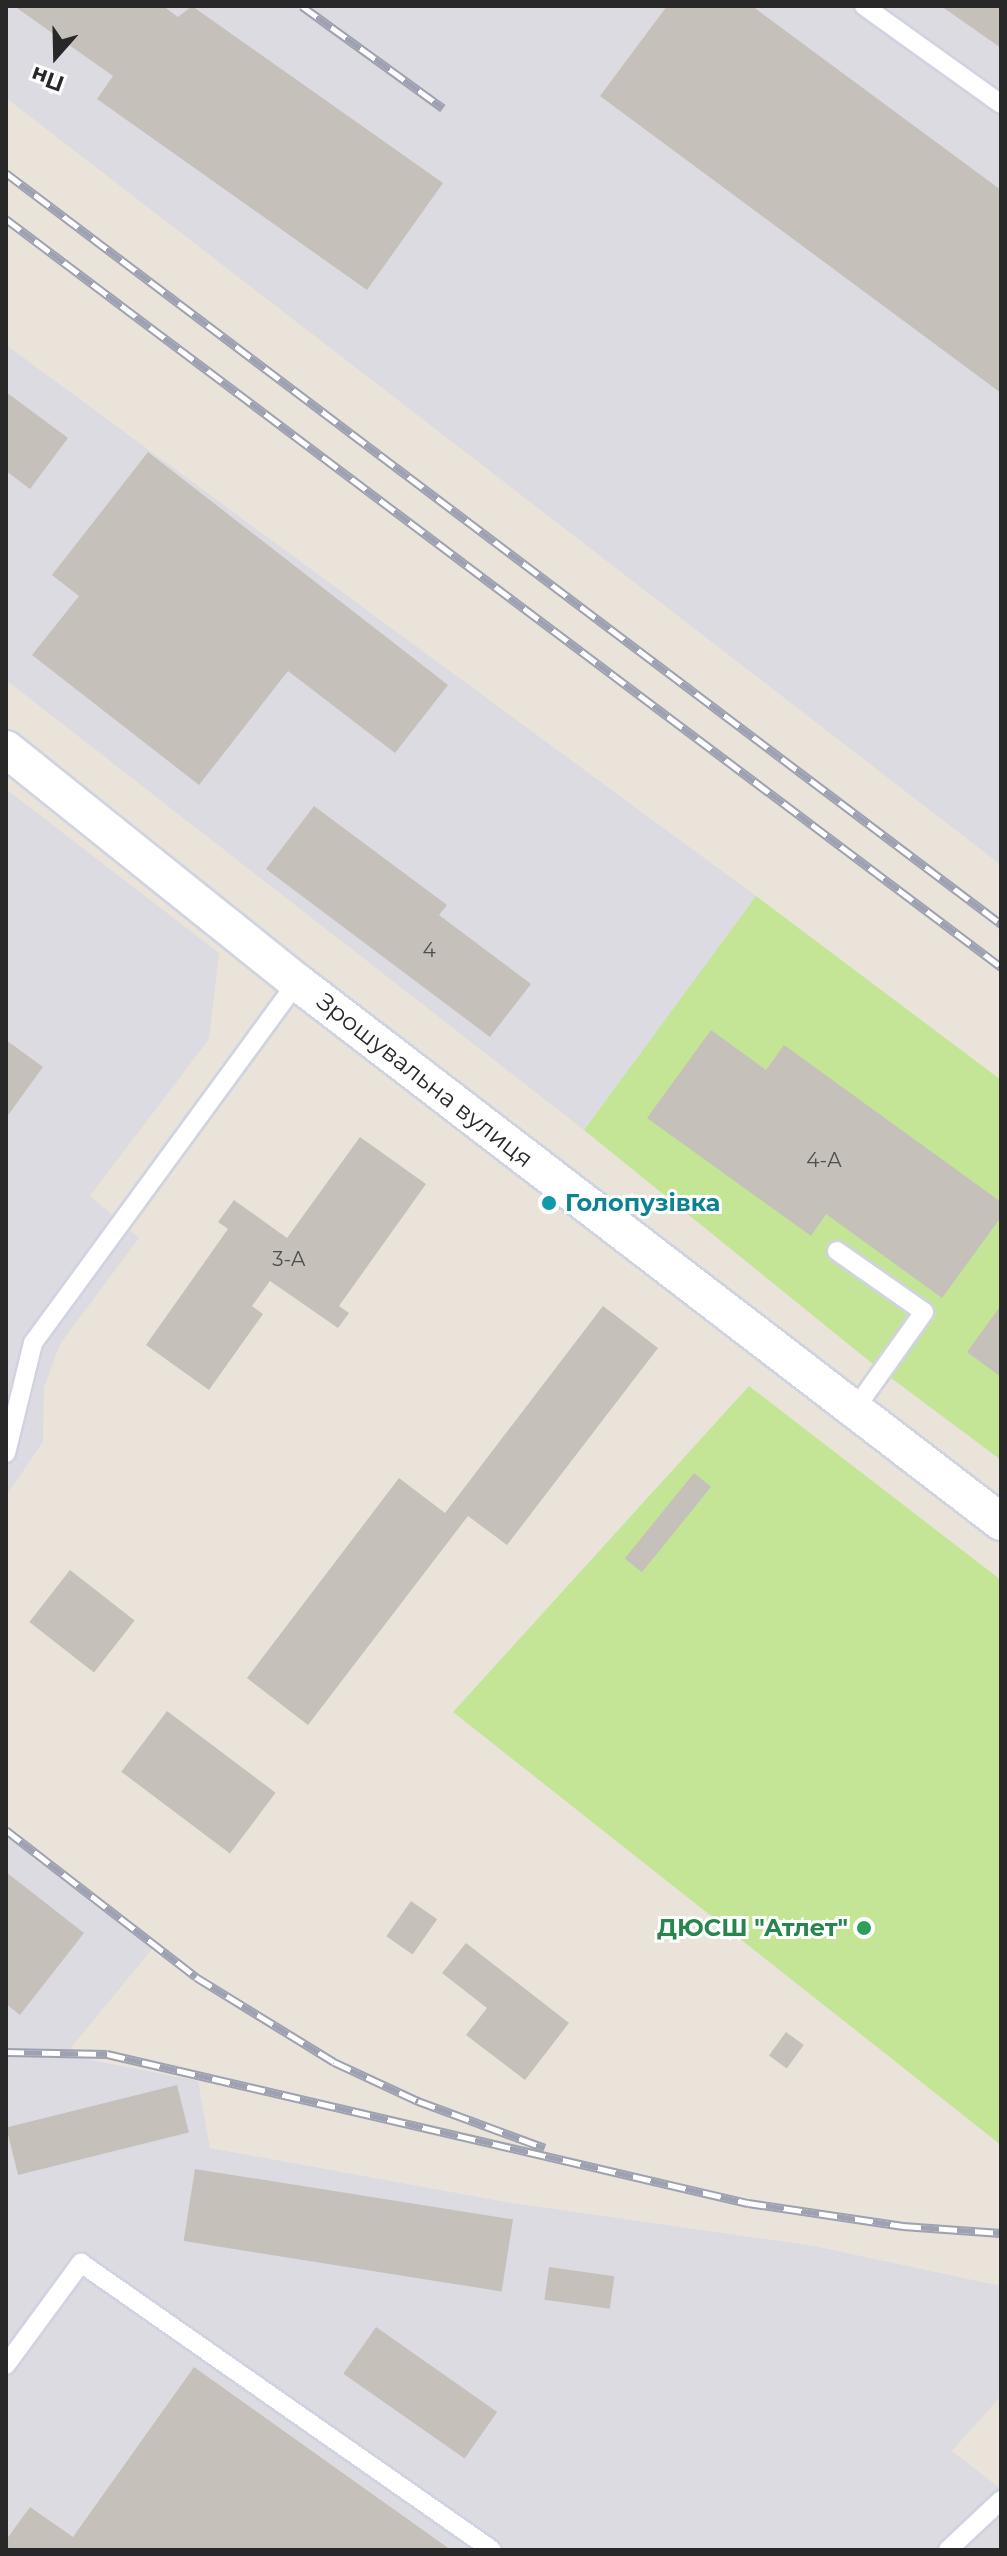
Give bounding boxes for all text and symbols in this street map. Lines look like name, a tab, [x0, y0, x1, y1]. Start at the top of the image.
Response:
north arrow	[16, 16, 96, 96]
text: Пн	[27, 61, 68, 97]
house number: 4	[422, 938, 436, 962]
street label: Зрошувальна вулиця	[311, 987, 539, 1173]
house number: 4-А	[806, 1148, 842, 1172]
place label: Голопузівка	[565, 1189, 720, 1217]
marker: Голопузівка	[540, 1194, 558, 1212]
house number: 3-А	[272, 1247, 306, 1271]
place label: ДЮСШ "Атлет"	[657, 1914, 848, 1942]
marker: ДЮСШ "Атлет"	[855, 1919, 873, 1937]

